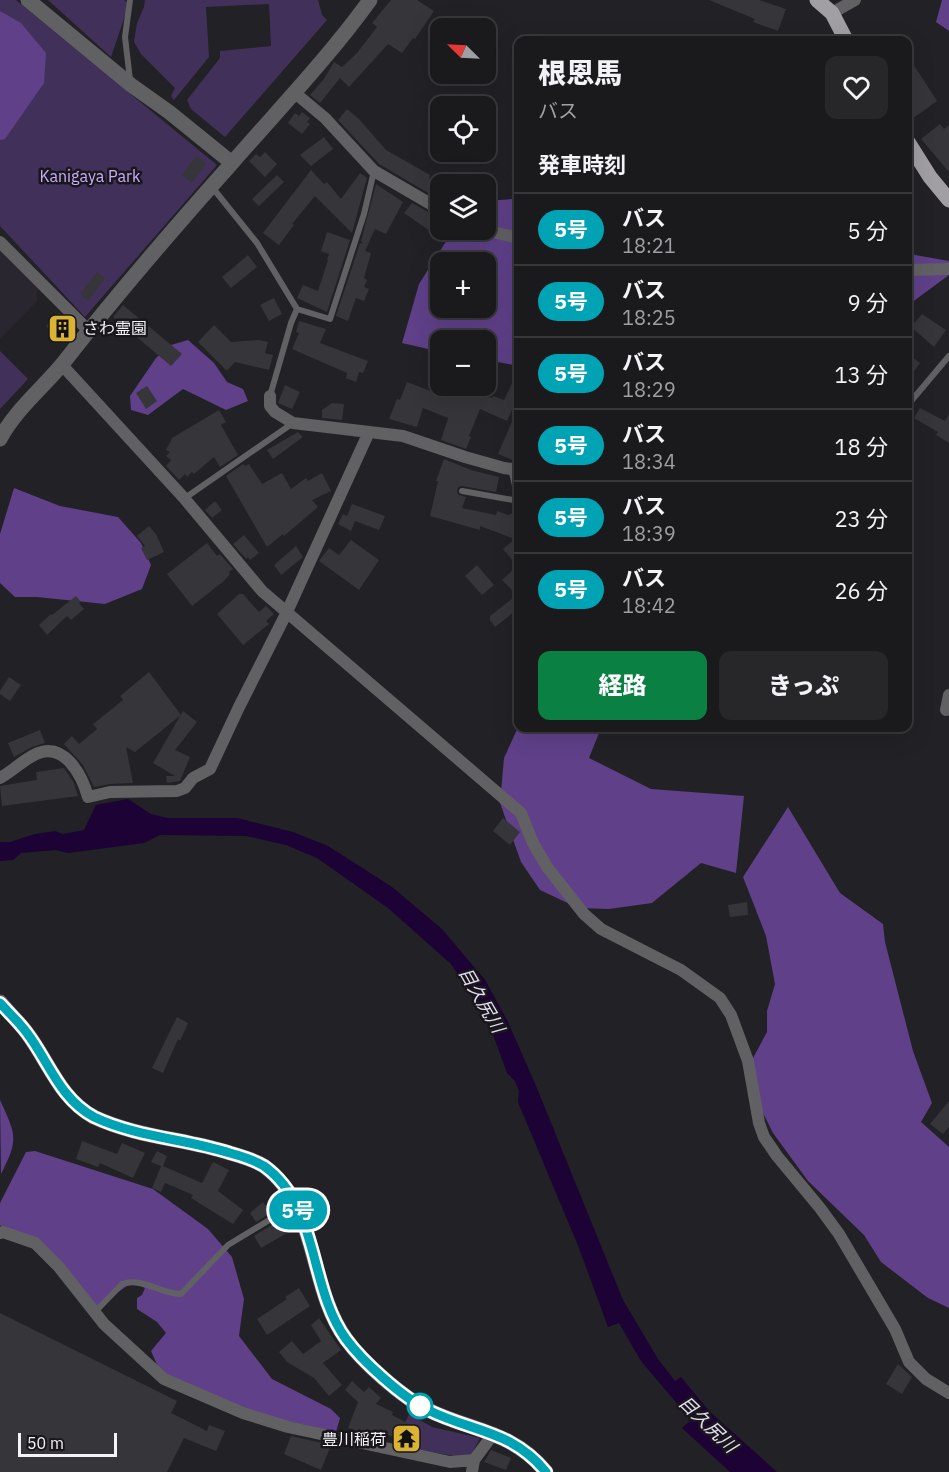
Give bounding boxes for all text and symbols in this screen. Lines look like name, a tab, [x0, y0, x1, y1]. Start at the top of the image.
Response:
north arrow	[430, 18, 496, 84]
map controls	[430, 18, 496, 396]
text: 根恩馬	[538, 54, 622, 91]
button: heart	[825, 56, 888, 119]
button: locate	[430, 96, 496, 162]
text: バス	[538, 97, 578, 124]
text: 発車時刻	[538, 150, 626, 179]
park label: Kanigaya Park	[40, 166, 141, 186]
button: layers	[430, 174, 496, 240]
text: バス	[622, 203, 666, 232]
text: 5号	[554, 215, 588, 243]
text: 5 分	[848, 216, 888, 245]
text: 18:21	[622, 232, 676, 259]
button: +	[430, 252, 496, 318]
text: バス	[622, 275, 666, 304]
text: 5号	[554, 287, 588, 315]
text: 9 分	[848, 288, 888, 317]
text: 18:25	[622, 304, 676, 331]
building icon: さわ霊園	[46, 312, 78, 344]
place label: さわ霊園	[83, 318, 147, 338]
button: −	[430, 330, 496, 396]
text: バス	[622, 347, 666, 376]
text: 5号	[554, 359, 588, 387]
text: 13 分	[834, 360, 888, 389]
text: 18:29	[622, 376, 676, 403]
text: バス	[622, 419, 666, 448]
text: 5号	[554, 431, 588, 459]
text: 18 分	[834, 432, 888, 461]
text: 18:34	[622, 448, 676, 475]
text: バス	[622, 491, 666, 520]
text: 5号	[554, 503, 588, 531]
text: 23 分	[834, 504, 888, 533]
text: 18:39	[622, 520, 676, 547]
text: バス	[622, 563, 666, 592]
text: 5号	[554, 575, 588, 603]
text: 26 分	[834, 576, 888, 605]
text: 18:42	[622, 592, 676, 619]
button: 経路	[538, 651, 707, 720]
button: きっぷ	[719, 651, 888, 720]
water label: 目久尻川	[454, 963, 511, 1039]
line badge: 5号	[271, 1190, 325, 1230]
text: 5号	[281, 1196, 315, 1224]
water label: 目久尻川	[674, 1391, 743, 1459]
unlabelled marker	[407, 1393, 433, 1419]
temple icon: 豊川稲荷	[391, 1423, 423, 1455]
place label: 豊川稲荷	[322, 1429, 386, 1449]
scale bar	[18, 1430, 117, 1458]
text: 50 m	[27, 1433, 64, 1453]

